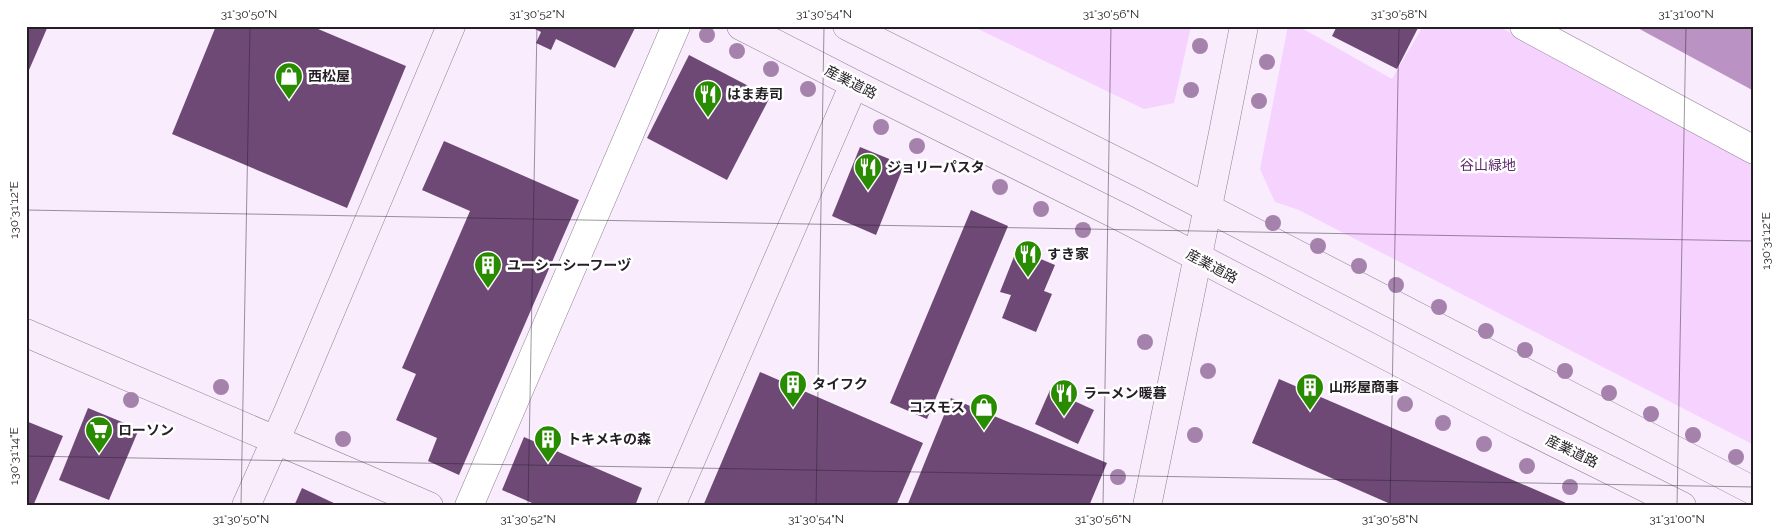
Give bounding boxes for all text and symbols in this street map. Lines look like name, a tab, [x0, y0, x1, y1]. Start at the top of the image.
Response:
text: 31°30'50"N	[221, 7, 277, 21]
text: 31°30'52"N	[509, 7, 565, 21]
text: 31°30'54"N	[796, 7, 852, 21]
text: 31°30'56"N	[1083, 7, 1139, 21]
text: 31°30'58"N	[1371, 7, 1427, 21]
text: 31°31'00"N	[1658, 7, 1714, 21]
shop icon: 西松屋	[274, 61, 304, 100]
street label: 産業道路	[822, 62, 880, 102]
place label: 西松屋	[308, 68, 350, 84]
restaurant icon: はま寿司	[693, 79, 723, 118]
place label: はま寿司	[727, 86, 783, 102]
restaurant icon: ジョリーパスタ	[853, 152, 883, 191]
park label: 谷山緑地	[1460, 157, 1516, 173]
place label: ジョリーパスタ	[887, 159, 985, 175]
text: 130°31'12"E	[7, 181, 21, 239]
text: 130°31'12"E	[1759, 212, 1773, 270]
restaurant icon: すき家	[1013, 239, 1043, 278]
place label: すき家	[1047, 246, 1089, 262]
street label: 産業道路	[1184, 246, 1240, 286]
building icon: ユーシーシーフーヅ	[473, 250, 503, 289]
place label: ユーシーシーフーヅ	[507, 257, 631, 273]
building icon: タイフク	[778, 369, 808, 408]
building icon: 山形屋商事	[1295, 372, 1325, 411]
place label: タイフク	[812, 376, 868, 392]
restaurant icon: ラーメン暖暮	[1049, 378, 1079, 417]
place label: 山形屋商事	[1329, 379, 1399, 395]
place label: ラーメン暖暮	[1083, 385, 1166, 401]
shop icon: コスモス	[969, 392, 999, 431]
place label: コスモス	[909, 399, 965, 415]
supermarket icon: ローソン	[84, 415, 114, 454]
place label: ローソン	[118, 422, 174, 438]
building icon: トキメキの森	[533, 424, 563, 463]
text: 130°31'14"E	[7, 427, 21, 485]
place label: トキメキの森	[567, 431, 651, 447]
street label: 産業道路	[1543, 432, 1601, 470]
text: 31°30'50"N	[213, 512, 269, 526]
text: 31°30'52"N	[500, 512, 556, 526]
text: 31°30'54"N	[788, 512, 844, 526]
text: 31°30'56"N	[1075, 512, 1131, 526]
text: 31°30'58"N	[1362, 512, 1418, 526]
text: 31°31'00"N	[1649, 512, 1705, 526]

